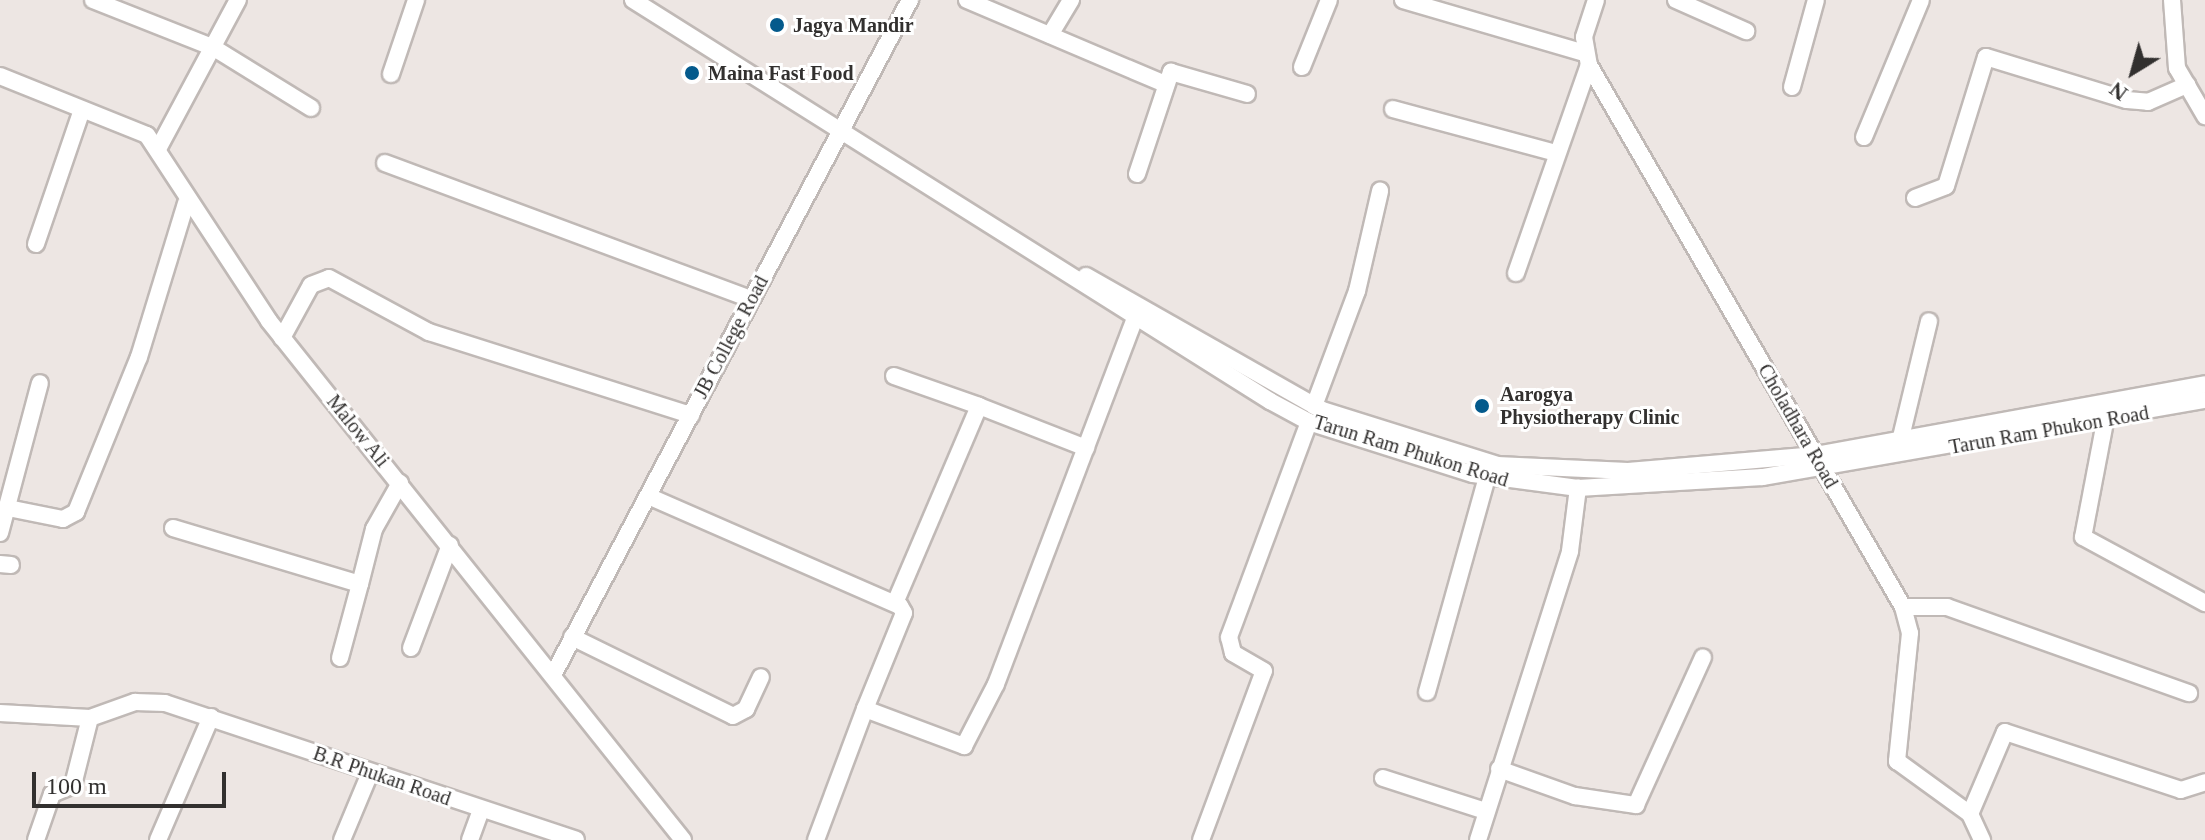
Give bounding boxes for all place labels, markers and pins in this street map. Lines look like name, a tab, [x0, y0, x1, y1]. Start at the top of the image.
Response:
place label: Jagya Mandir	[793, 13, 914, 37]
marker: Jagya Mandir	[768, 16, 786, 34]
place label: Maina Fast Food	[708, 61, 854, 85]
marker: Maina Fast Food	[683, 64, 701, 82]
place label: Aarogya Physiotherapy Clinic	[1500, 382, 1679, 429]
marker: Aarogya Physiotherapy Clinic	[1471, 395, 1493, 417]

